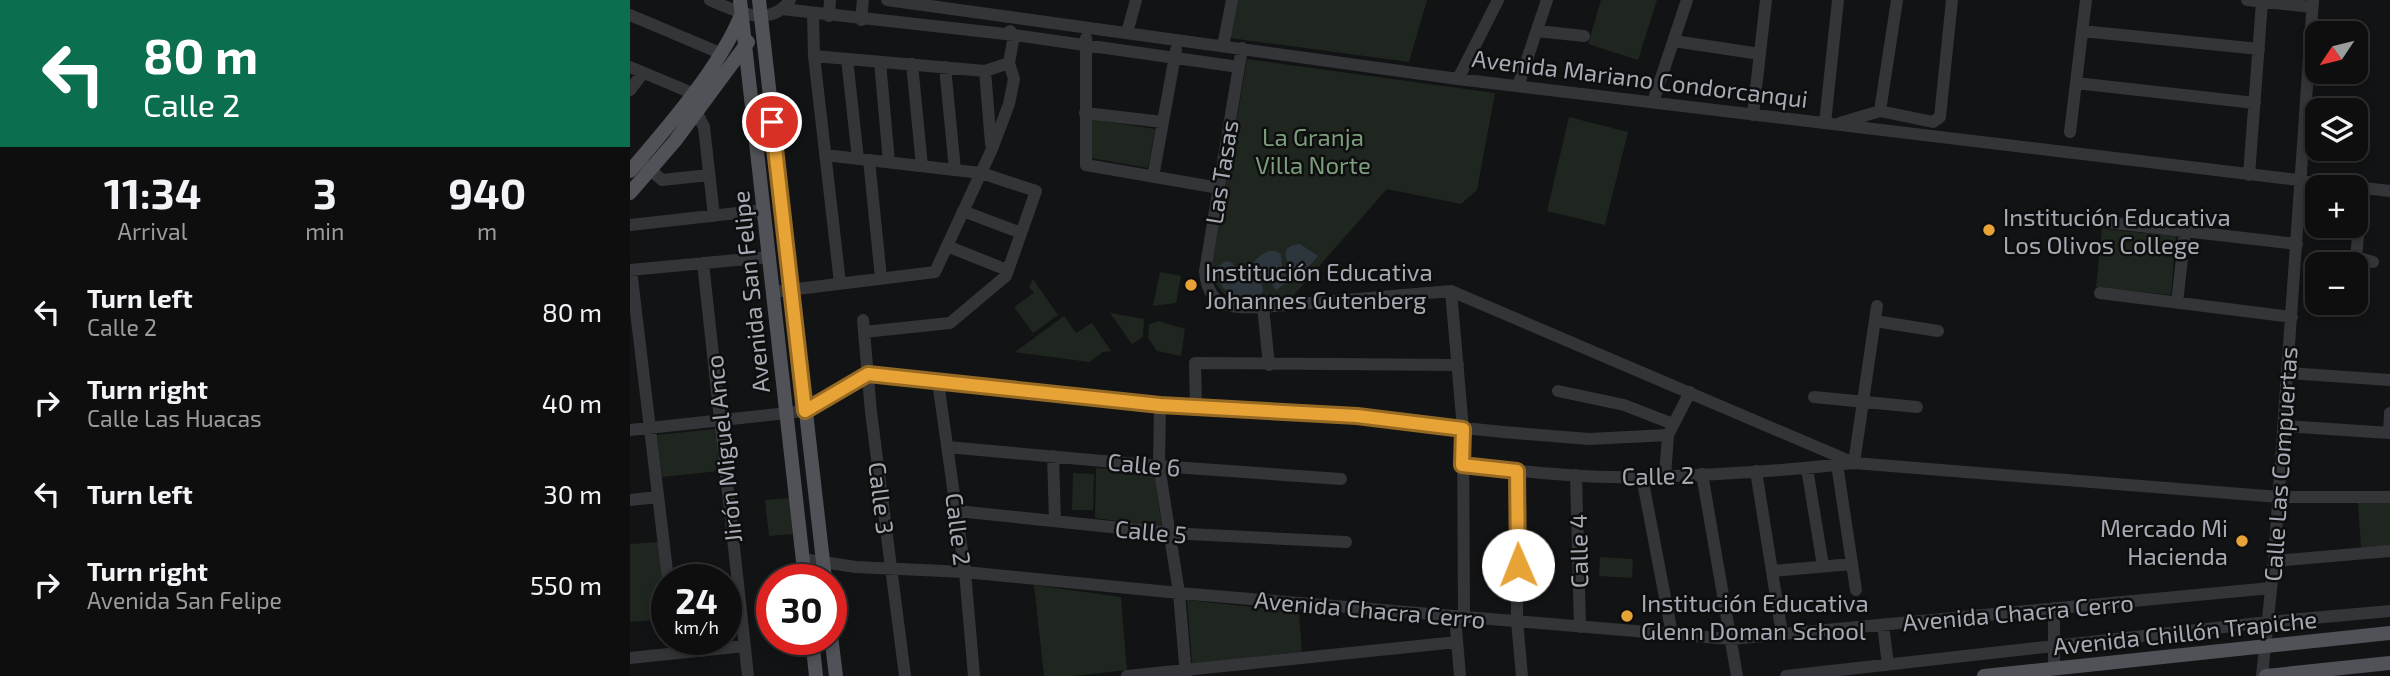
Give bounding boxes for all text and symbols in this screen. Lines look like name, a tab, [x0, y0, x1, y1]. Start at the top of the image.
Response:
north arrow	[2305, 21, 2368, 84]
map controls	[2305, 21, 2368, 315]
text: 80 m	[143, 25, 258, 84]
icon: left	[28, 28, 119, 119]
street label: Avenida Mariano Condorcanqui	[1470, 43, 1810, 113]
text: Calle 2	[143, 85, 240, 123]
pin	[742, 92, 802, 152]
button: layers	[2305, 98, 2368, 161]
icon: arrive	[753, 103, 791, 141]
street label: Las Tasas	[1198, 118, 1244, 226]
park label: La Granja Villa Norte	[1255, 122, 1371, 179]
text: 11:34	[104, 167, 201, 217]
text: 3	[313, 167, 337, 217]
text: 940	[448, 167, 526, 217]
button: +	[2305, 175, 2368, 238]
street label: Avenida San Felipe	[725, 189, 775, 395]
place label: Institución Educativa Los Olivos College	[2003, 202, 2231, 259]
text: Arrival	[118, 217, 188, 245]
text: min	[305, 217, 344, 245]
text: m	[477, 217, 497, 245]
marker: Institución Educativa Los Olivos College	[1981, 222, 1997, 238]
button: −	[2305, 252, 2368, 315]
place label: Institución Educativa Johannes Gutenberg	[1205, 257, 1433, 314]
marker: Institución Educativa Johannes Gutenberg	[1183, 277, 1199, 293]
text: Turn left	[87, 282, 193, 313]
icon: left	[28, 293, 66, 331]
text: 80 m	[542, 296, 602, 327]
text: Calle 2	[87, 313, 157, 341]
street label: Calle Las Compuertas	[2257, 346, 2303, 582]
street label: Jirón Miguel Anco	[699, 354, 747, 544]
text: Turn right	[87, 373, 208, 404]
icon: right	[28, 384, 66, 422]
text: 40 m	[542, 387, 602, 418]
text: Calle Las Huacas	[87, 404, 262, 432]
street label: Calle 6	[1106, 446, 1182, 482]
street label: Calle 3	[863, 460, 901, 536]
street label: Calle 2	[1621, 460, 1695, 490]
icon: left	[28, 475, 66, 513]
text: Turn left	[87, 478, 193, 509]
text: 30 m	[543, 478, 602, 509]
street label: Calle 2	[940, 491, 978, 567]
street label: Calle 5	[1114, 513, 1188, 549]
place label: Mercado Mi Hacienda	[2100, 513, 2228, 570]
street label: Calle 4	[1563, 514, 1593, 588]
position arrow	[1481, 528, 1555, 602]
marker: Mercado Mi Hacienda	[2234, 533, 2250, 549]
text: Turn right	[87, 555, 208, 586]
speed limit sign: 30	[756, 564, 847, 655]
icon: right	[28, 566, 66, 604]
text: 550 m	[530, 569, 602, 600]
text: 24	[675, 579, 718, 621]
street label: Avenida Chacra Cerro	[1253, 584, 1487, 634]
text: Avenida San Felipe	[87, 586, 282, 614]
street label: Avenida Chacra Cerro	[1901, 587, 2135, 637]
place label: Institución Educativa Glenn Doman School	[1641, 588, 1869, 645]
street label: Avenida Chillón Trapiche	[2052, 604, 2318, 660]
marker: Institución Educativa Glenn Doman School	[1619, 608, 1635, 624]
text: km/h	[674, 616, 719, 638]

